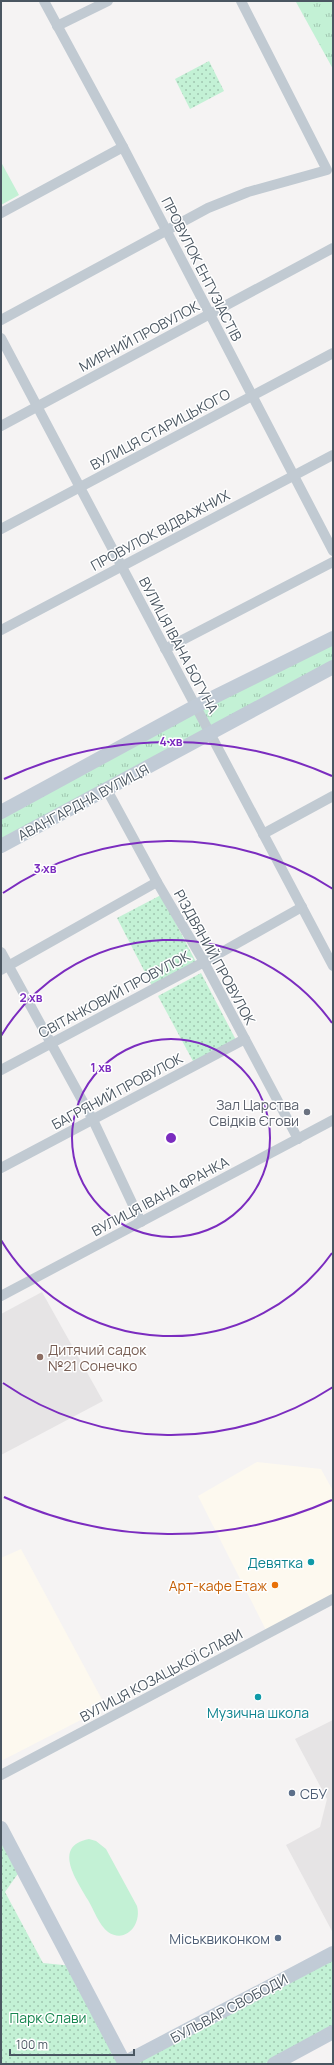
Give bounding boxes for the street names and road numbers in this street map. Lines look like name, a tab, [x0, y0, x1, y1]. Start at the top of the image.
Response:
street label: ПРОВУЛОК ЕНТУЗІАСТІВ	[157, 194, 247, 345]
street label: МИРНИЙ ПРОВУЛОК	[75, 296, 203, 376]
street label: ВУЛИЦЯ СТАРИЦЬКОГО	[87, 384, 233, 474]
street label: ПРОВУЛОК ВІДВАЖНИХ	[87, 485, 233, 575]
street label: ВУЛИЦЯ ІВАНА БОГУНА	[135, 573, 223, 717]
street label: АВАНГАРДНА ВУЛИЦЯ	[14, 759, 152, 845]
street label: РІЗДВЯНИЙ ПРОВУЛОК	[170, 886, 260, 1029]
street label: СВІТАНКОВИЙ ПРОВУЛОК	[35, 946, 194, 1042]
street label: БАГРЯНИЙ ПРОВУЛОК	[48, 1048, 186, 1134]
street label: ВУЛИЦЯ ІВАНА ФРАНКА	[88, 1152, 232, 1240]
street label: ВУЛИЦЯ КОЗАЦЬКОЇ СЛАВИ	[76, 1624, 246, 1726]
street label: БУЛЬВАР СВОБОДИ	[167, 1969, 291, 2047]

